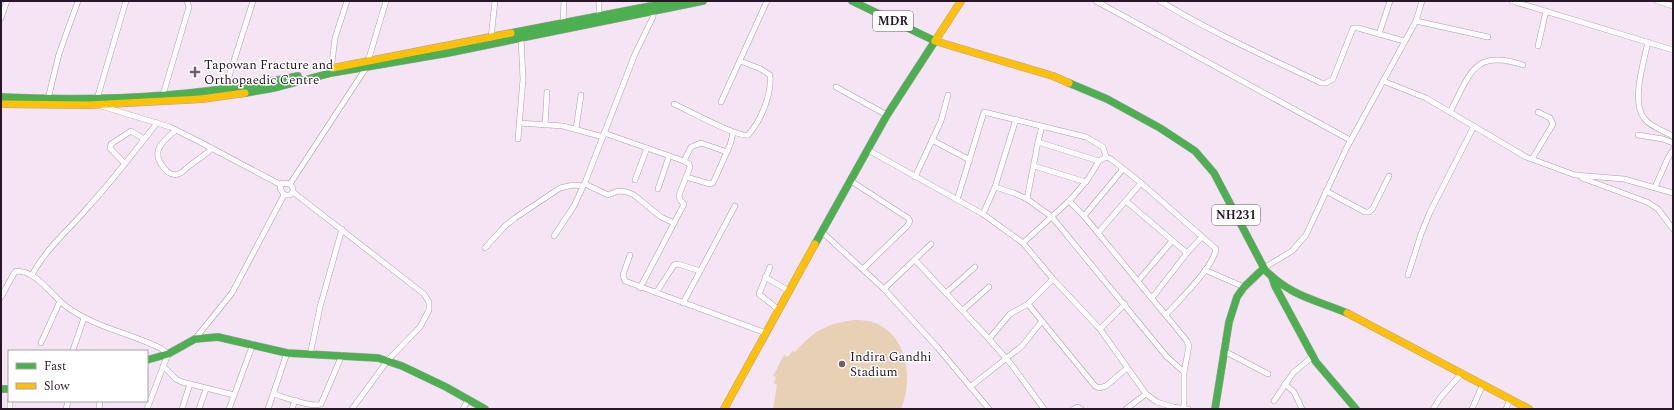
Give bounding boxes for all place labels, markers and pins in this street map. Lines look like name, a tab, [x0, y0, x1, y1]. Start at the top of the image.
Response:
place label: Tapowan Fracture and Orthopaedic Centre	[204, 55, 333, 90]
marker: Tapowan Fracture and Orthopaedic Centre	[189, 66, 201, 78]
place label: Indira Gandhi Stadium	[850, 347, 932, 382]
marker: Indira Gandhi Stadium	[837, 359, 847, 369]

